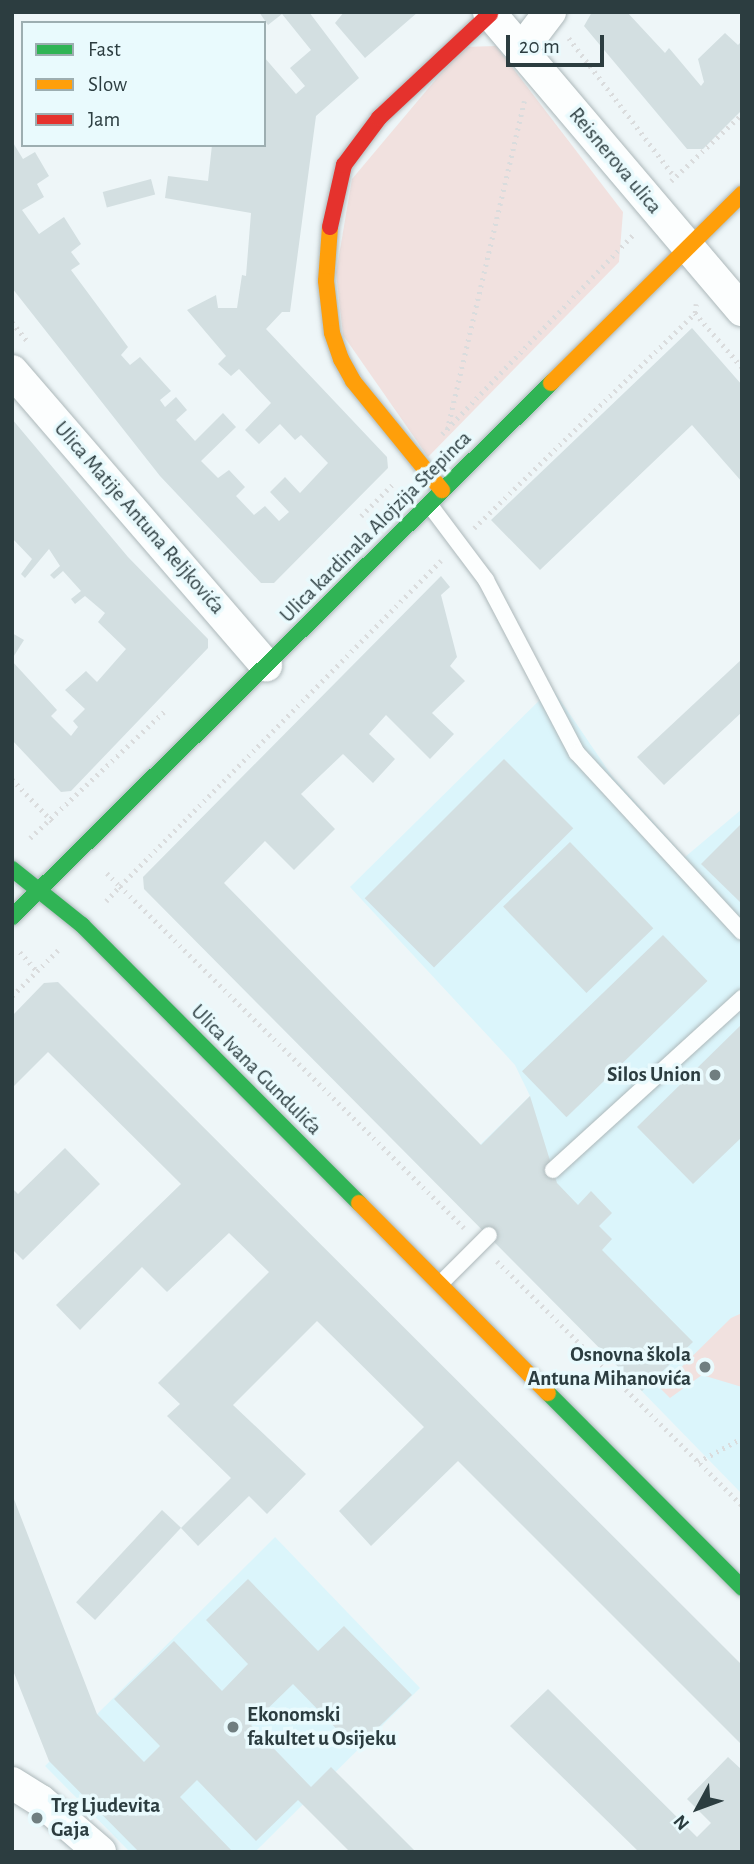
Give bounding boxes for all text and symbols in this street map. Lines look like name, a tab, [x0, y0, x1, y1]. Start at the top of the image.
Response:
legend	[21, 21, 266, 147]
scale bar	[509, 21, 607, 65]
text: 20 m	[519, 36, 560, 57]
text: Fast	[88, 39, 121, 60]
text: Slow	[88, 74, 127, 95]
street label: Reisnerova ulica	[563, 103, 667, 219]
text: Jam	[88, 109, 120, 130]
street label: Ulica Matije Antuna Reljkovića	[48, 416, 230, 620]
street label: Ulica kardinala Alojzija Stepinca	[275, 426, 477, 628]
street label: Ulica Ivana Gundulića	[185, 999, 327, 1141]
place label: Silos Union	[607, 1062, 701, 1088]
marker: Silos Union	[707, 1067, 723, 1083]
place label: Osnovna škola Antuna Mihanovića	[528, 1342, 691, 1392]
marker: Osnovna škola Antuna Mihanovića	[697, 1359, 713, 1375]
place label: Ekonomski fakultet u Osijeku	[247, 1702, 396, 1752]
marker: Ekonomski fakultet u Osijeku	[225, 1719, 241, 1735]
north arrow	[663, 1773, 733, 1843]
place label: Trg Ljudevita Gaja	[51, 1793, 160, 1843]
marker: Trg Ljudevita Gaja	[29, 1810, 45, 1826]
text: N	[670, 1811, 693, 1833]

